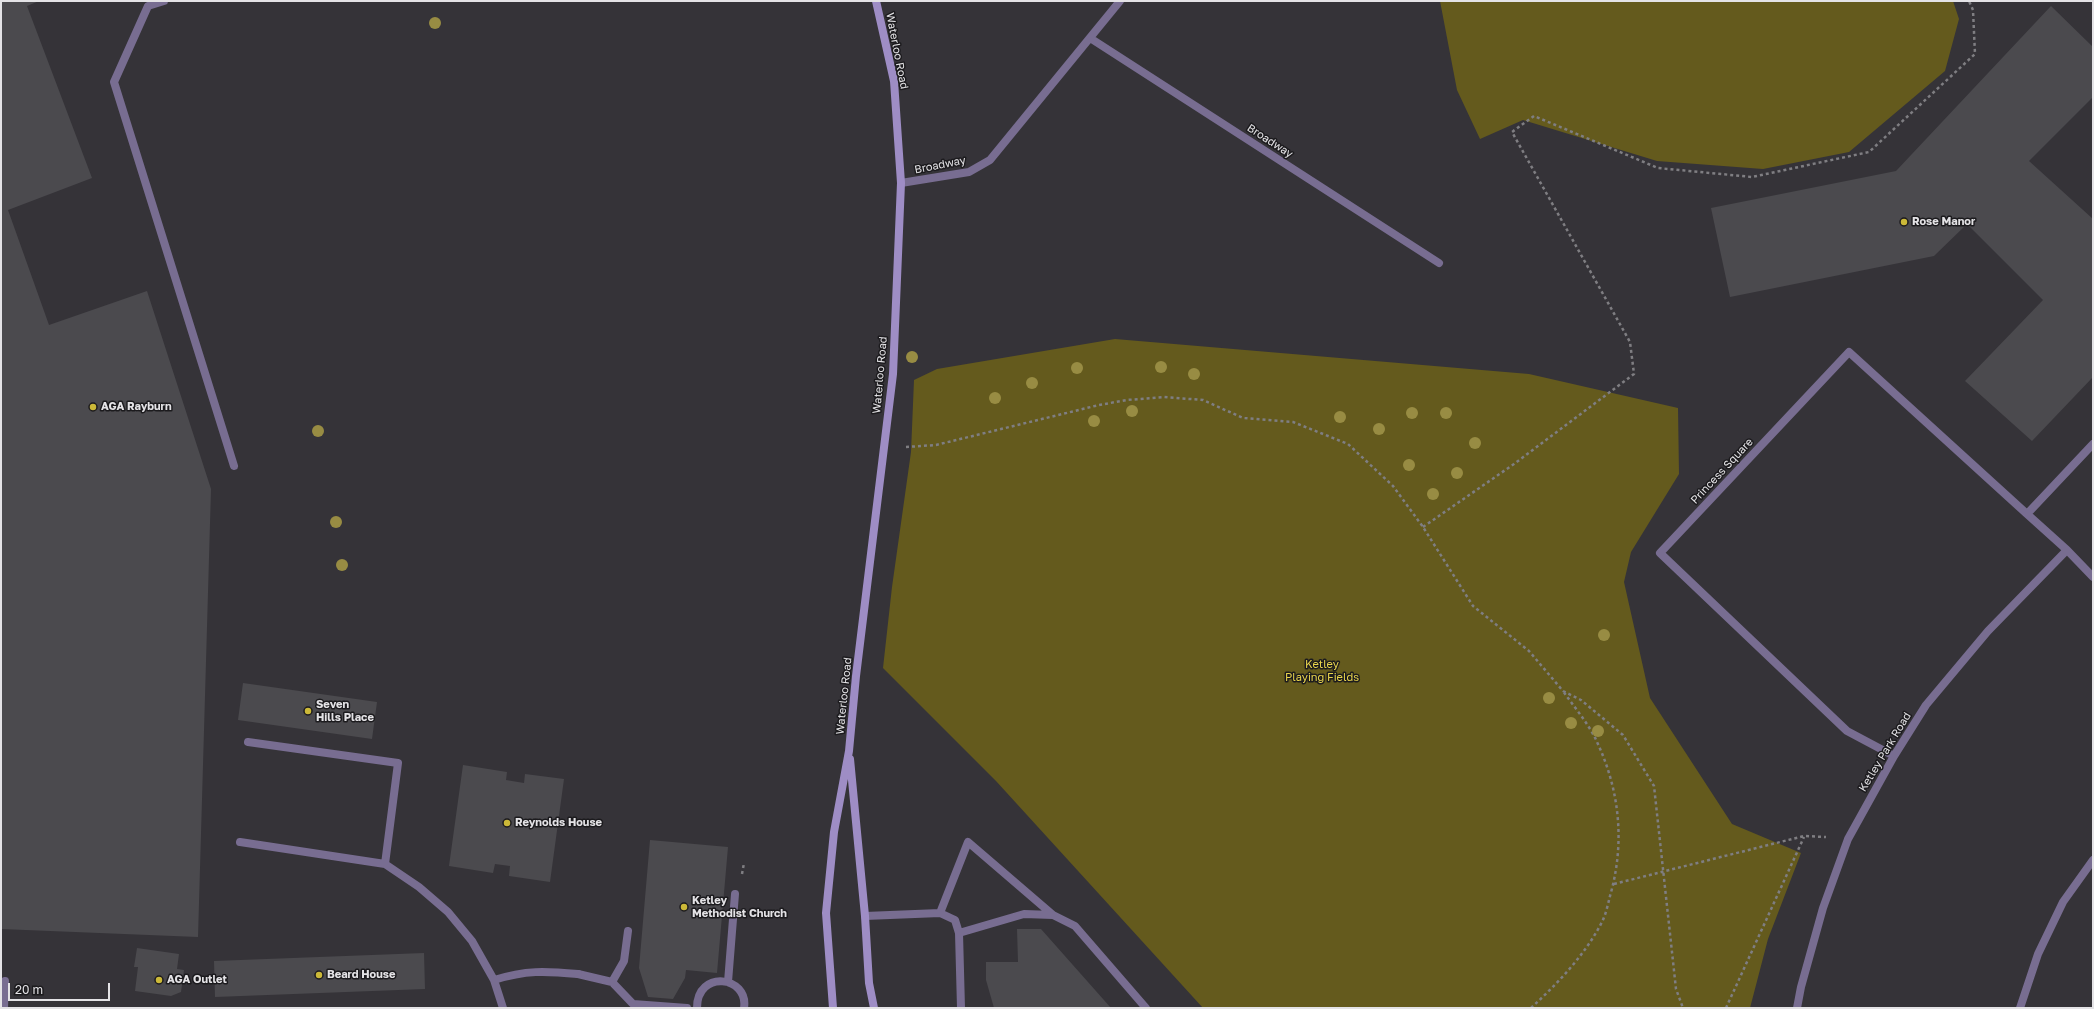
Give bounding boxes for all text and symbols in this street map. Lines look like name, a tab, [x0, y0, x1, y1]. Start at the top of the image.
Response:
street label: Waterloo Road	[883, 12, 911, 90]
street label: Broadway	[1245, 121, 1295, 161]
street label: Broadway	[913, 154, 967, 176]
place label: Rose Manor	[1912, 215, 1975, 229]
marker: Rose Manor	[1899, 217, 1909, 227]
street label: Waterloo Road	[870, 336, 890, 414]
place label: AGA Rayburn	[101, 400, 172, 414]
marker: AGA Rayburn	[88, 402, 98, 412]
street label: Princess Square	[1688, 435, 1756, 507]
street label: Waterloo Road	[833, 657, 855, 735]
park label: Ketley Playing Fields	[1285, 658, 1359, 684]
place label: Seven Hills Place	[316, 698, 374, 724]
marker: Seven Hills Place	[303, 706, 313, 716]
street label: Ketley Park Road	[1856, 710, 1914, 794]
place label: Reynolds House	[515, 816, 602, 830]
marker: Reynolds House	[502, 818, 512, 828]
place label: Ketley Methodist Church	[692, 894, 787, 920]
marker: Ketley Methodist Church	[679, 902, 689, 912]
place label: Beard House	[327, 968, 395, 982]
marker: Beard House	[314, 970, 324, 980]
place label: AGA Outlet	[167, 973, 227, 987]
scale bar	[10, 975, 112, 1001]
marker: AGA Outlet	[154, 975, 164, 985]
text: 20 m	[15, 982, 43, 997]

